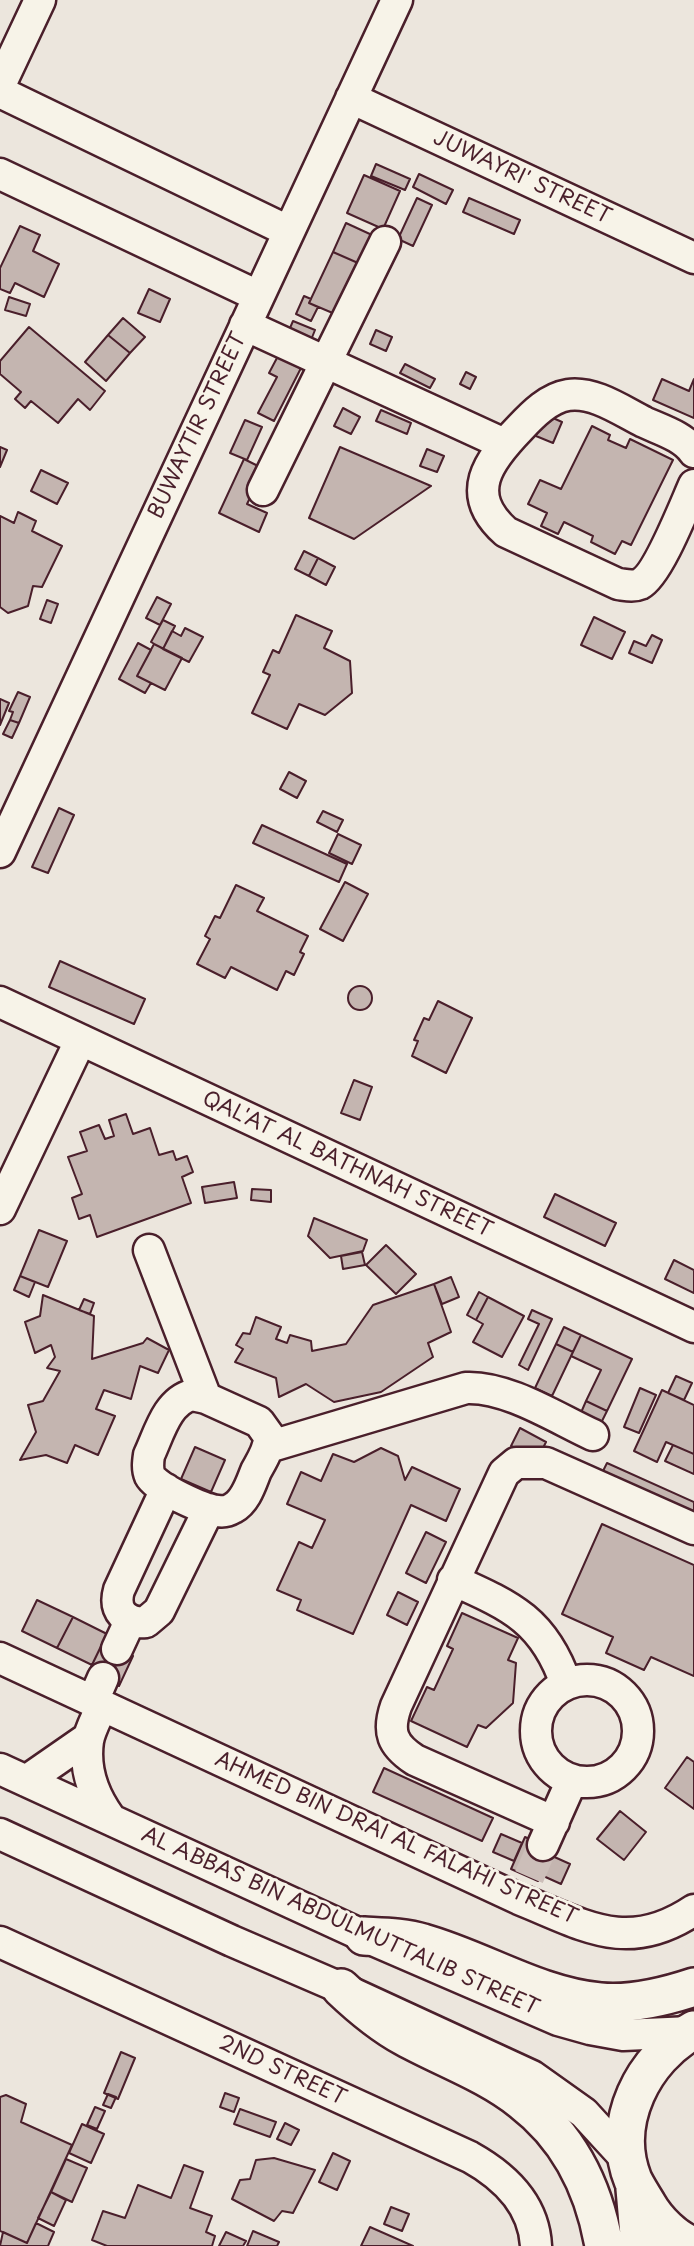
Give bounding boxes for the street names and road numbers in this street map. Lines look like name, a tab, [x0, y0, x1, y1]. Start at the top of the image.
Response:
street label: JUWAYRI' STREET	[429, 126, 615, 230]
street label: BUWAYTIR STREET	[144, 329, 252, 523]
street label: QAL'AT AL BATHNAH STREET	[198, 1087, 496, 1243]
street label: AHMED BIN DRAI AL FALAHI STREET	[211, 1747, 581, 1931]
street label: AL ABBAS BIN ABDULMUTTALIB STREET	[137, 1823, 543, 2021]
street label: 2ND STREET	[214, 2031, 350, 2111]

